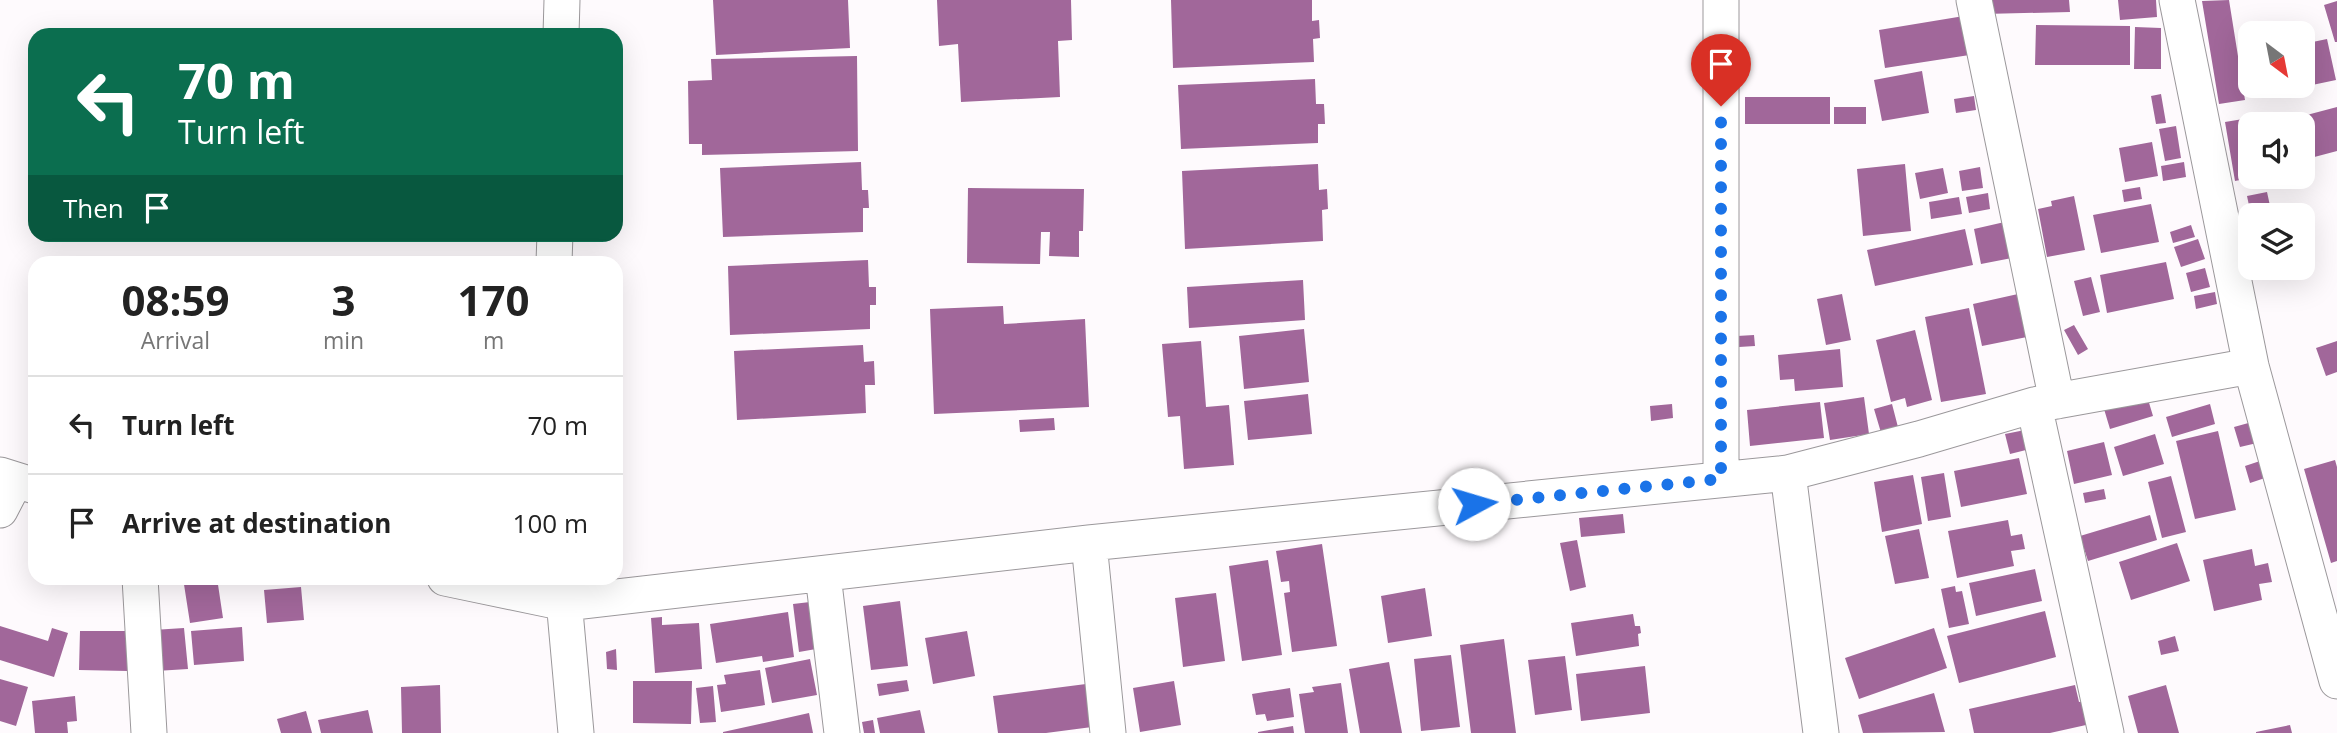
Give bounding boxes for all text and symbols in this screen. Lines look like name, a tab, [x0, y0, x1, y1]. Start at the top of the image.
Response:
north arrow	[2238, 21, 2315, 98]
map controls	[2238, 21, 2315, 280]
pin	[1691, 34, 1751, 106]
icon: arrive	[1702, 45, 1740, 83]
text: 70 m	[178, 47, 295, 113]
icon: left	[63, 56, 154, 147]
text: Turn left	[178, 110, 304, 153]
button: sound	[2238, 112, 2315, 189]
icon: arrive	[138, 189, 176, 227]
text: Then	[63, 190, 124, 226]
button: layers	[2238, 203, 2315, 280]
text: 08:59	[121, 271, 229, 328]
text: 3	[331, 271, 356, 328]
text: 170	[458, 271, 530, 328]
text: Arrival	[141, 324, 210, 356]
text: min	[323, 324, 364, 356]
text: m	[483, 324, 504, 356]
icon: left	[63, 406, 101, 444]
text: Turn left	[122, 407, 234, 443]
text: 70 m	[527, 407, 588, 443]
position arrow	[1437, 467, 1511, 541]
icon: arrive	[63, 504, 101, 542]
text: Arrive at destination	[122, 505, 391, 541]
text: 100 m	[513, 505, 588, 541]

